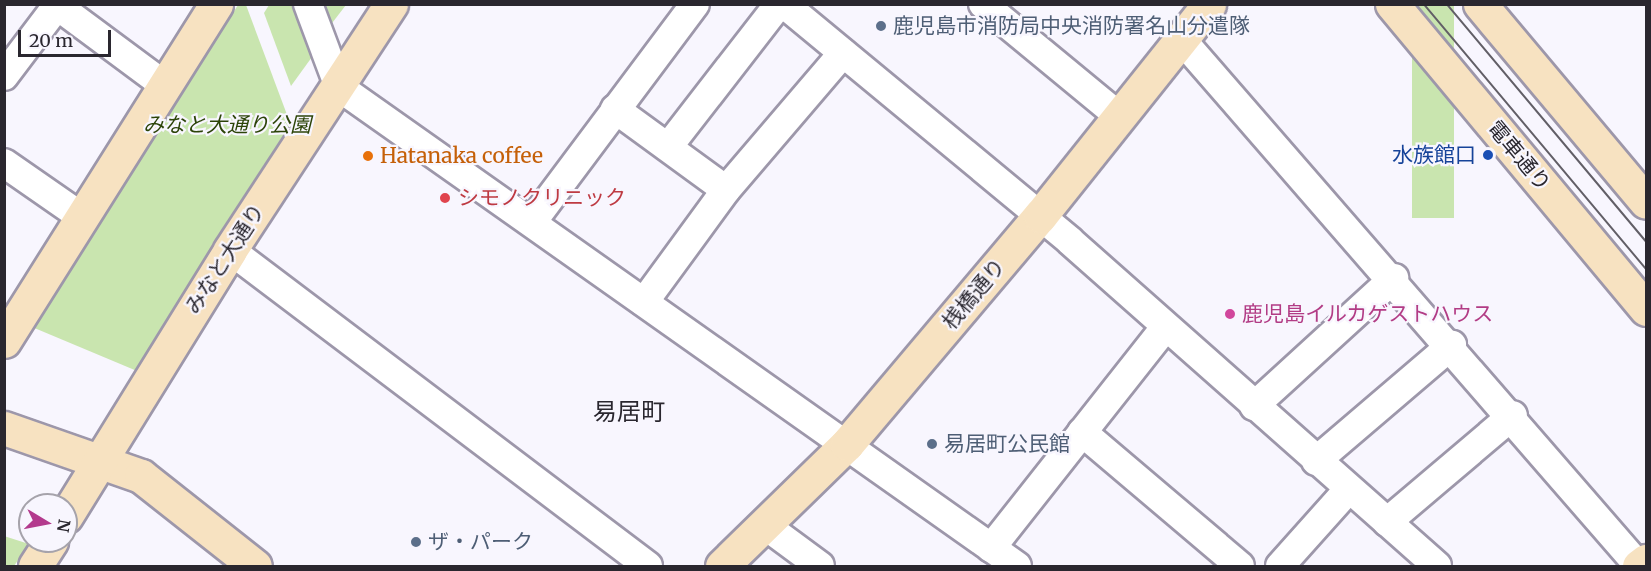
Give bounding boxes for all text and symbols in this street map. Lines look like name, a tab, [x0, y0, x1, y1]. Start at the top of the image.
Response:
place label: 鹿児島市消防局中央消防署名山分遣隊	[893, 13, 1250, 39]
scale bar	[21, 18, 114, 56]
marker: 鹿児島市消防局中央消防署名山分遣隊	[874, 19, 888, 33]
text: 20 m	[29, 29, 73, 52]
park label: みなと大通り公園	[143, 112, 311, 138]
street label: 電車通り	[1482, 116, 1556, 196]
place label: 水族館口	[1392, 142, 1476, 168]
place label: Hatanaka coffee	[380, 143, 543, 169]
marker: 水族館口	[1481, 148, 1495, 162]
marker: Hatanaka coffee	[361, 149, 375, 163]
place label: シモノクリニック	[458, 185, 626, 211]
marker: シモノクリニック	[436, 189, 454, 207]
street label: みなと大通り	[180, 199, 270, 319]
street label: 桟橋通り	[937, 254, 1011, 334]
place label: 鹿児島イルカゲストハウス	[1242, 301, 1494, 327]
marker: 鹿児島イルカゲストハウス	[1223, 307, 1237, 321]
district label: 易居町	[593, 398, 665, 426]
place label: 易居町公民館	[944, 431, 1070, 457]
marker: 易居町公民館	[925, 437, 939, 451]
north arrow	[18, 493, 78, 553]
text: N	[53, 518, 75, 534]
place label: ザ・パーク	[428, 529, 533, 555]
marker: ザ・パーク	[409, 535, 423, 549]

